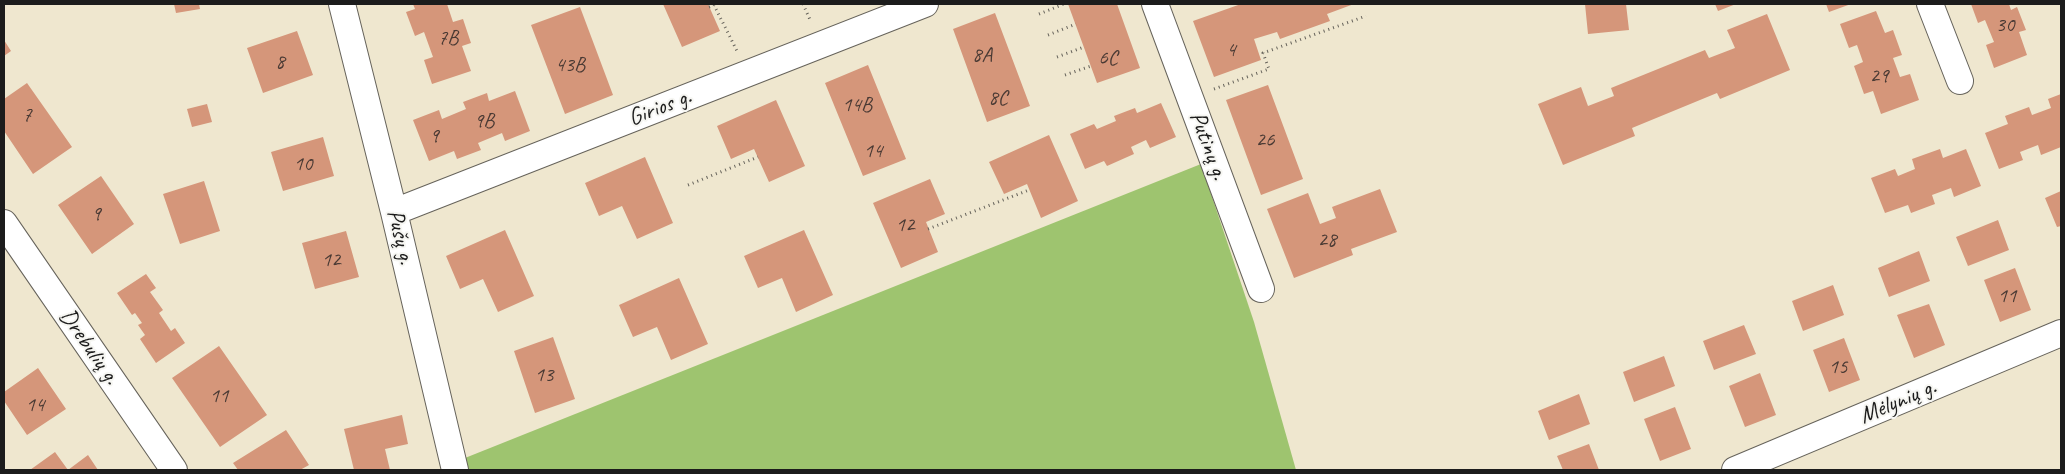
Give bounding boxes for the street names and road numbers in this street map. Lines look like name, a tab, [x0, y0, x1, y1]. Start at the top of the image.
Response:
street label: Girios g.	[624, 83, 696, 133]
street label: Putinų g.	[1182, 108, 1234, 184]
street label: Pušų g.	[380, 207, 420, 267]
street label: Drebulių g.	[52, 303, 126, 391]
street label: Mėlynių g.	[1855, 373, 1941, 431]

